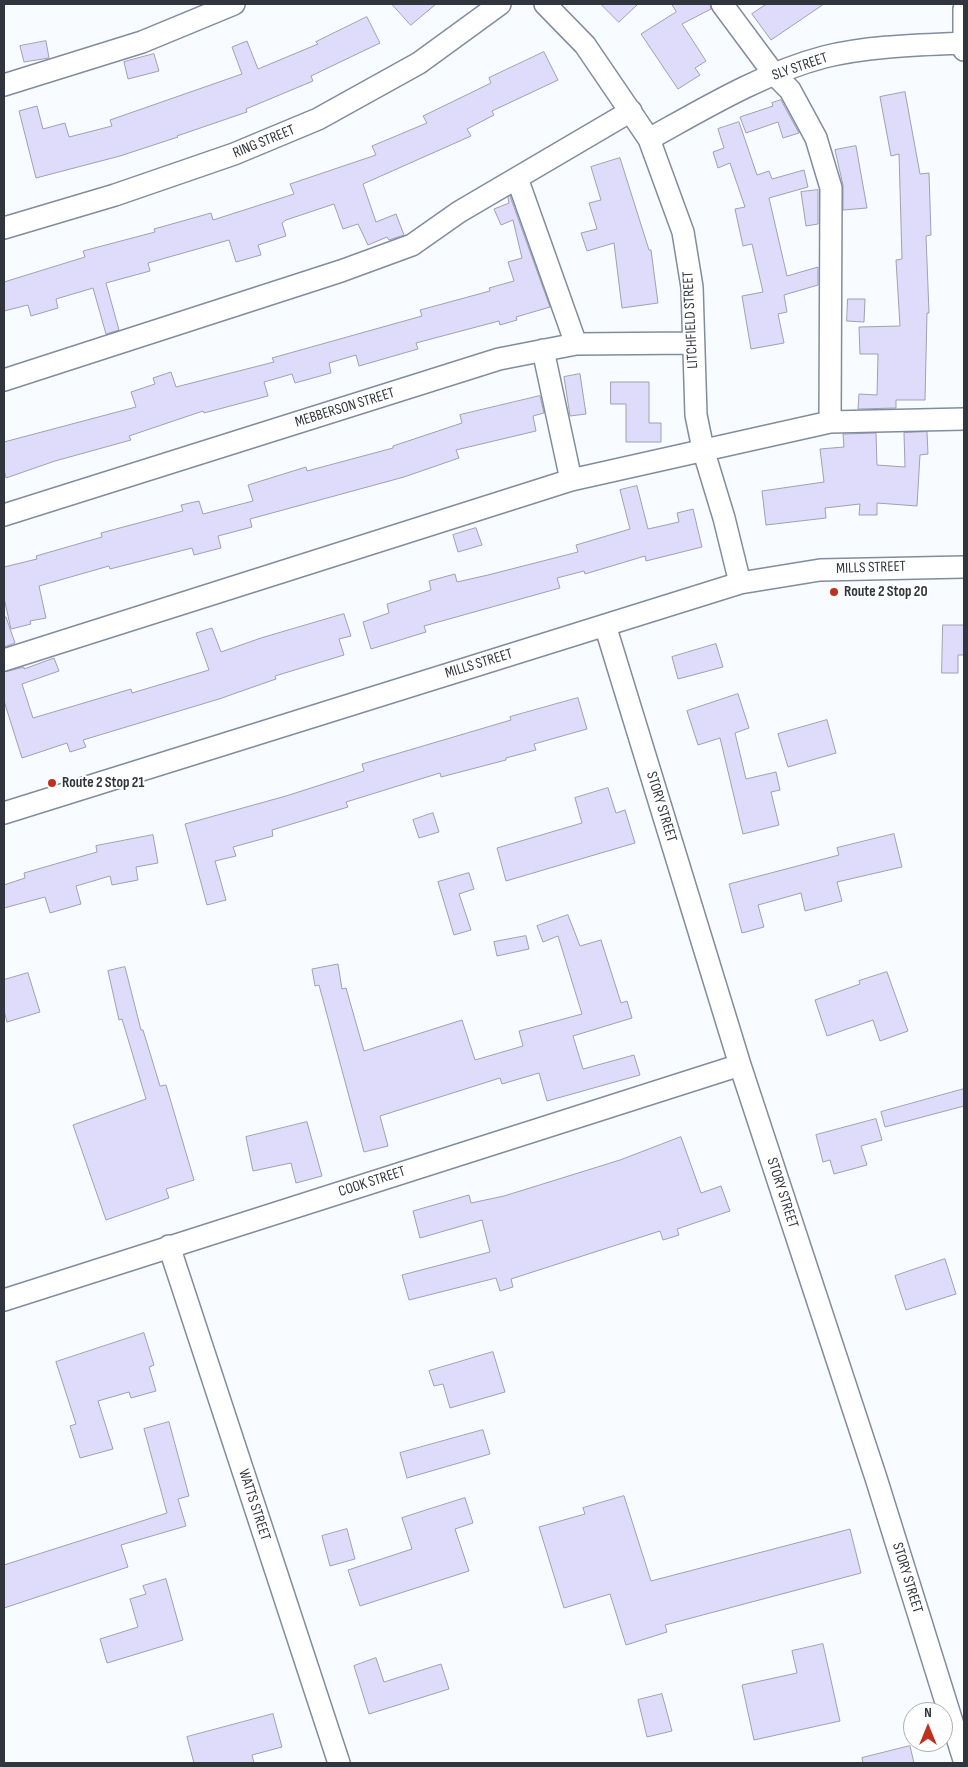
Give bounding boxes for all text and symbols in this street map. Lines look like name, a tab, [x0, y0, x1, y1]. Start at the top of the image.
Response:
street label: SLY STREET	[770, 49, 830, 85]
street label: RING STREET	[230, 121, 298, 163]
street label: LITCHFIELD STREET	[679, 271, 703, 369]
street label: MEBBERSON STREET	[293, 384, 397, 432]
street label: MILLS STREET	[836, 558, 906, 578]
place label: Route 2 Stop 20	[844, 583, 928, 601]
marker: Route 2 Stop 20	[828, 586, 840, 598]
street label: MILLS STREET	[443, 645, 515, 683]
street label: STORY STREET	[642, 770, 680, 844]
place label: Route 2 Stop 21	[62, 774, 144, 792]
marker: Route 2 Stop 21	[46, 777, 58, 789]
street label: STORY STREET	[762, 1156, 802, 1230]
street label: COOK STREET	[336, 1163, 408, 1201]
street label: WATTS STREET	[234, 1467, 274, 1543]
street label: STORY STREET	[888, 1541, 926, 1615]
north arrow	[903, 1702, 953, 1752]
text: N	[924, 1704, 932, 1721]

